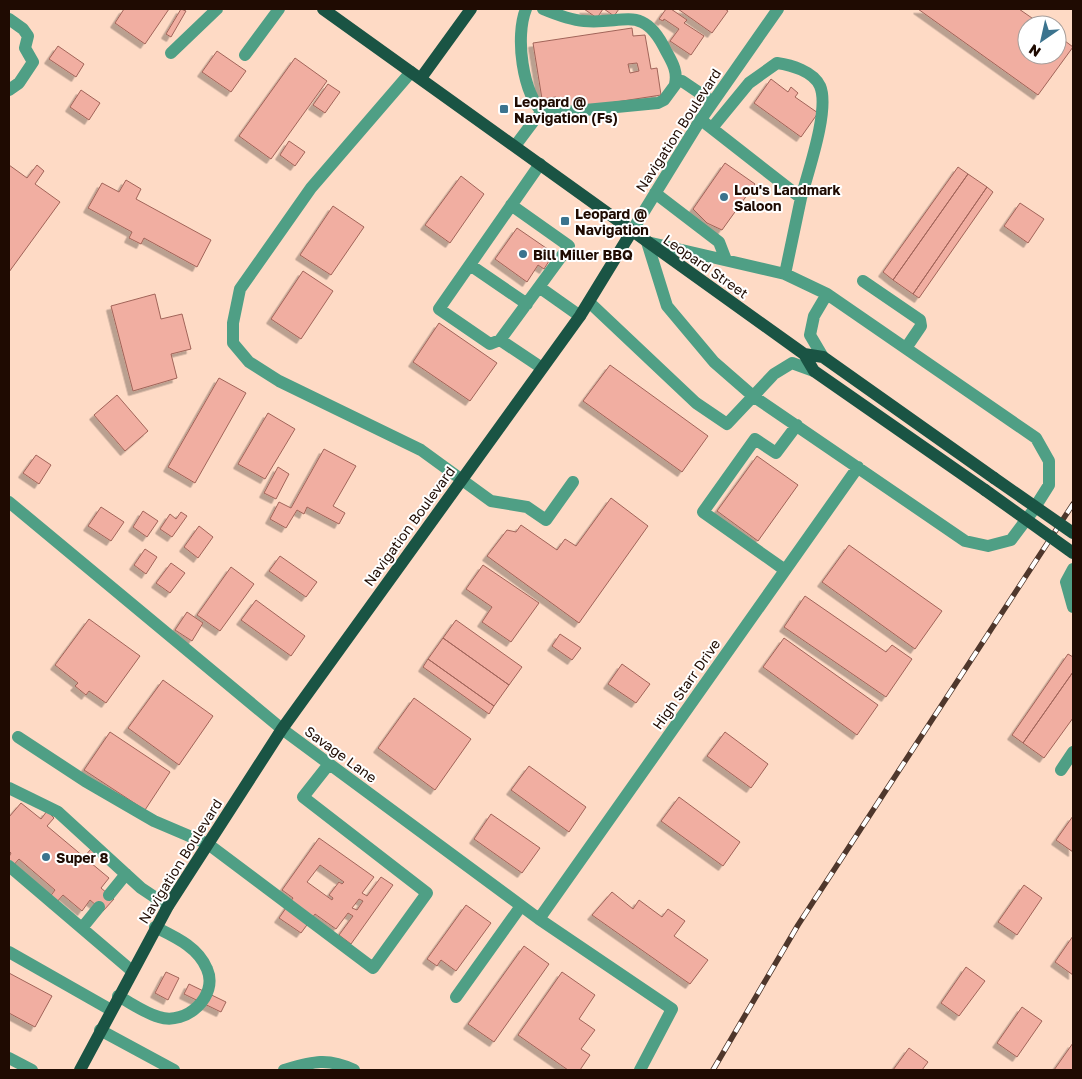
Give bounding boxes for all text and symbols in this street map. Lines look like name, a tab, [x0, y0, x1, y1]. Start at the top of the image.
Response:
north arrow	[1017, 15, 1067, 65]
text: N	[1025, 41, 1044, 61]
street label: Navigation Boulevard	[632, 65, 724, 195]
place label: Leopard @ Navigation (Fs)	[514, 93, 618, 126]
marker: Leopard @ Navigation (Fs)	[498, 103, 510, 115]
place label: Lou's Landmark Saloon	[734, 181, 841, 214]
marker: Lou's Landmark Saloon	[718, 191, 730, 203]
place label: Leopard @ Navigation	[575, 205, 649, 238]
marker: Leopard @ Navigation	[559, 215, 571, 227]
street label: Leopard Street	[660, 230, 752, 302]
place label: Bill Miller BBQ	[533, 246, 633, 263]
marker: Bill Miller BBQ	[517, 248, 529, 260]
street label: Navigation Boulevard	[360, 463, 458, 589]
street label: High Starr Drive	[649, 636, 723, 732]
street label: Savage Lane	[302, 722, 380, 786]
street label: Navigation Boulevard	[135, 796, 225, 926]
place label: Super 8	[56, 849, 109, 866]
marker: Super 8	[40, 851, 52, 863]

